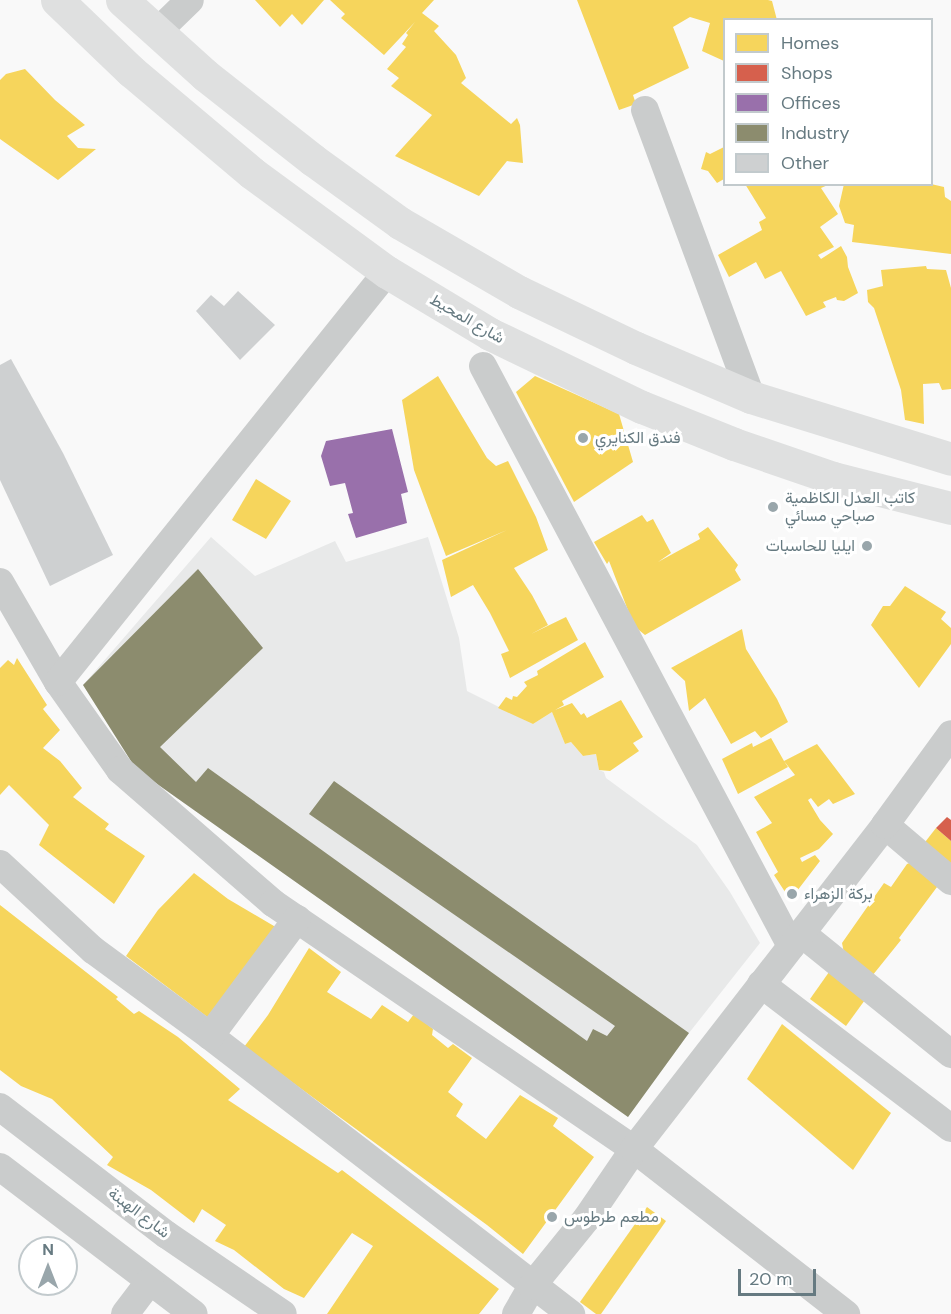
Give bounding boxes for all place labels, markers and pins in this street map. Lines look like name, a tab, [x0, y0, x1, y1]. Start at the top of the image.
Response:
place label: فندق الكنايري	[595, 428, 681, 448]
marker: فندق الكنايري	[576, 431, 590, 445]
place label: كاتب العدل الكاظمية صباحي مسائي	[785, 488, 915, 526]
marker: كاتب العدل الكاظمية صباحي مسائي	[766, 500, 780, 514]
place label: ايليا للحاسبات	[766, 536, 855, 556]
marker: ايليا للحاسبات	[860, 539, 874, 553]
place label: بركة الزهراء	[804, 884, 873, 904]
marker: بركة الزهراء	[785, 887, 799, 901]
place label: مطعم طرطوس	[564, 1207, 659, 1227]
marker: مطعم طرطوس	[545, 1210, 559, 1224]

